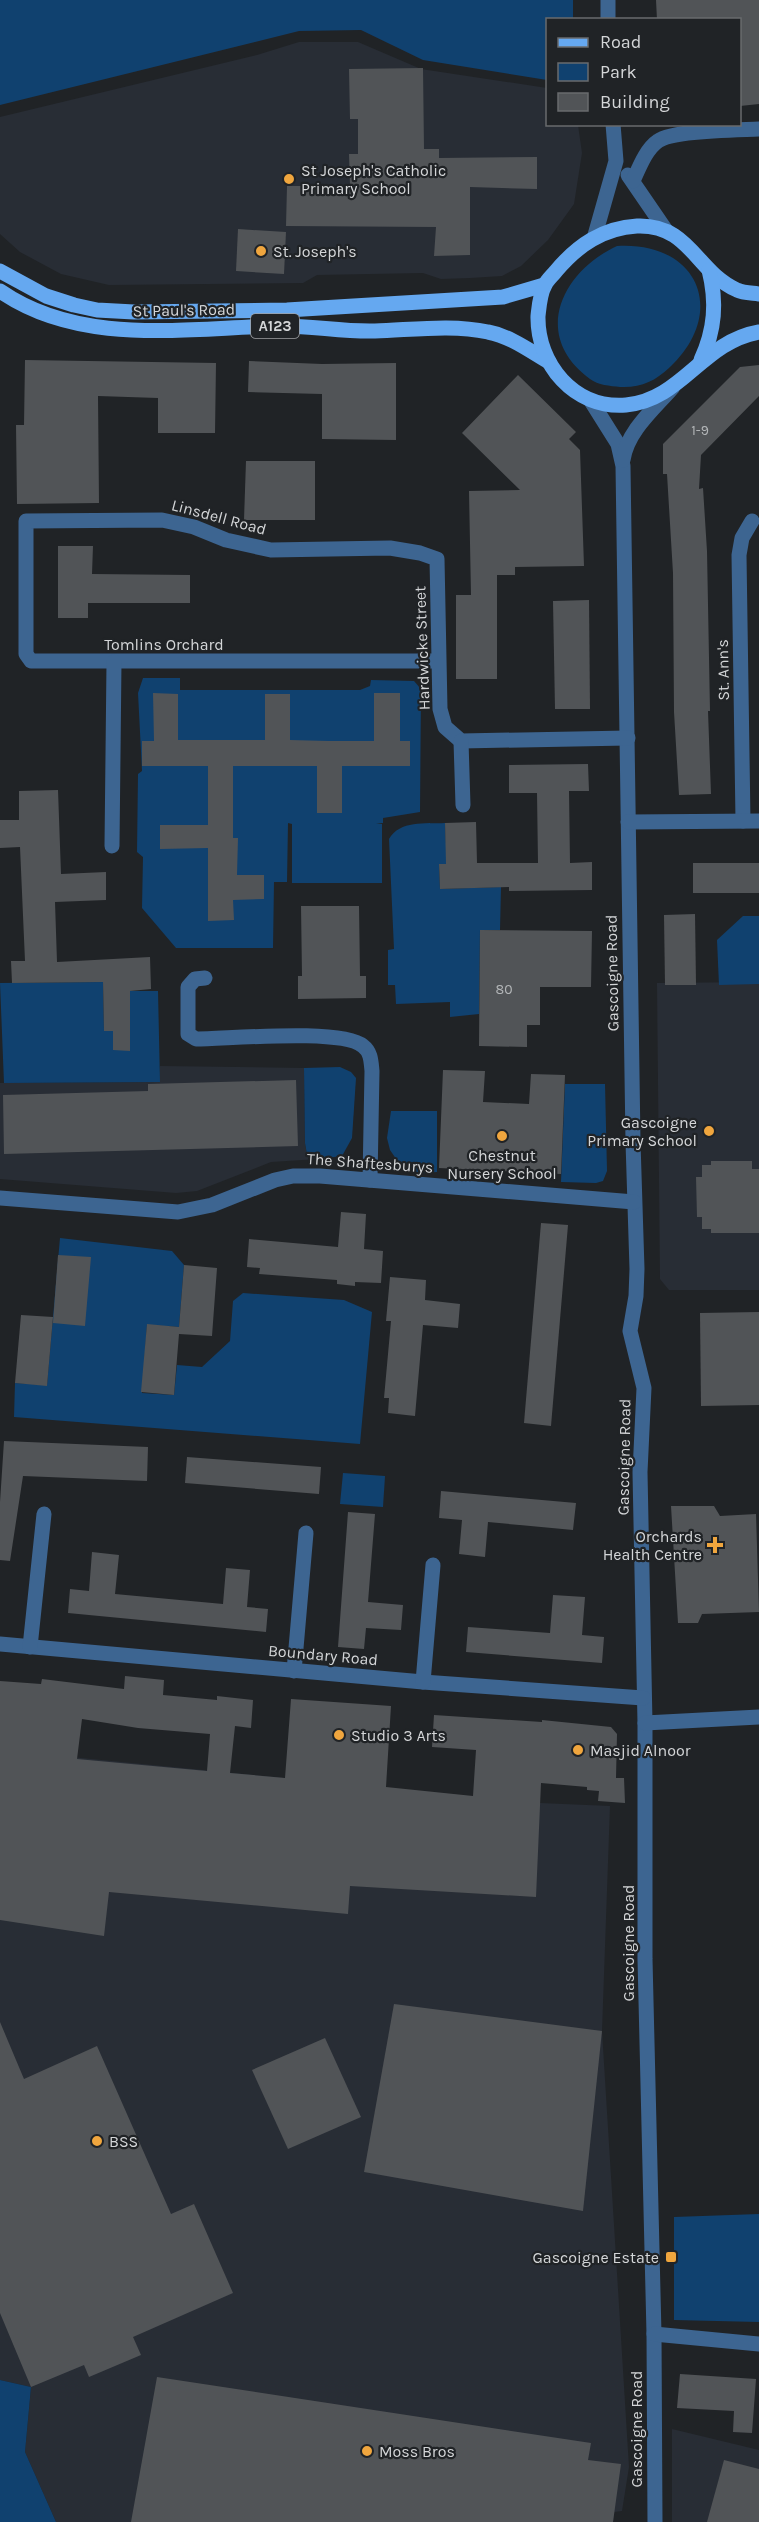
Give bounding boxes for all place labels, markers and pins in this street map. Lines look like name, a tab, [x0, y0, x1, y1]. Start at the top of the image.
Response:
place label: St Joseph's Catholic Primary School	[301, 161, 446, 198]
marker: St Joseph's Catholic Primary School	[282, 172, 296, 186]
place label: St. Joseph's	[273, 242, 357, 261]
marker: St. Joseph's	[254, 244, 268, 258]
place label: Gascoigne Primary School	[587, 1113, 697, 1150]
marker: Gascoigne Primary School	[702, 1124, 716, 1138]
marker: Chestnut Nursery School	[495, 1129, 509, 1143]
place label: Chestnut Nursery School	[447, 1146, 557, 1183]
place label: Orchards Health Centre	[603, 1527, 702, 1564]
marker: Orchards Health Centre	[706, 1536, 724, 1554]
place label: Studio 3 Arts	[351, 1726, 446, 1745]
marker: Studio 3 Arts	[332, 1728, 346, 1742]
place label: Masjid Alnoor	[590, 1741, 691, 1760]
marker: Masjid Alnoor	[571, 1743, 585, 1757]
place label: BSS	[109, 2132, 138, 2151]
marker: BSS	[90, 2134, 104, 2148]
place label: Gascoigne Estate	[533, 2248, 659, 2267]
marker: Gascoigne Estate	[664, 2250, 678, 2264]
place label: Moss Bros	[379, 2442, 455, 2461]
marker: Moss Bros	[360, 2444, 374, 2458]

